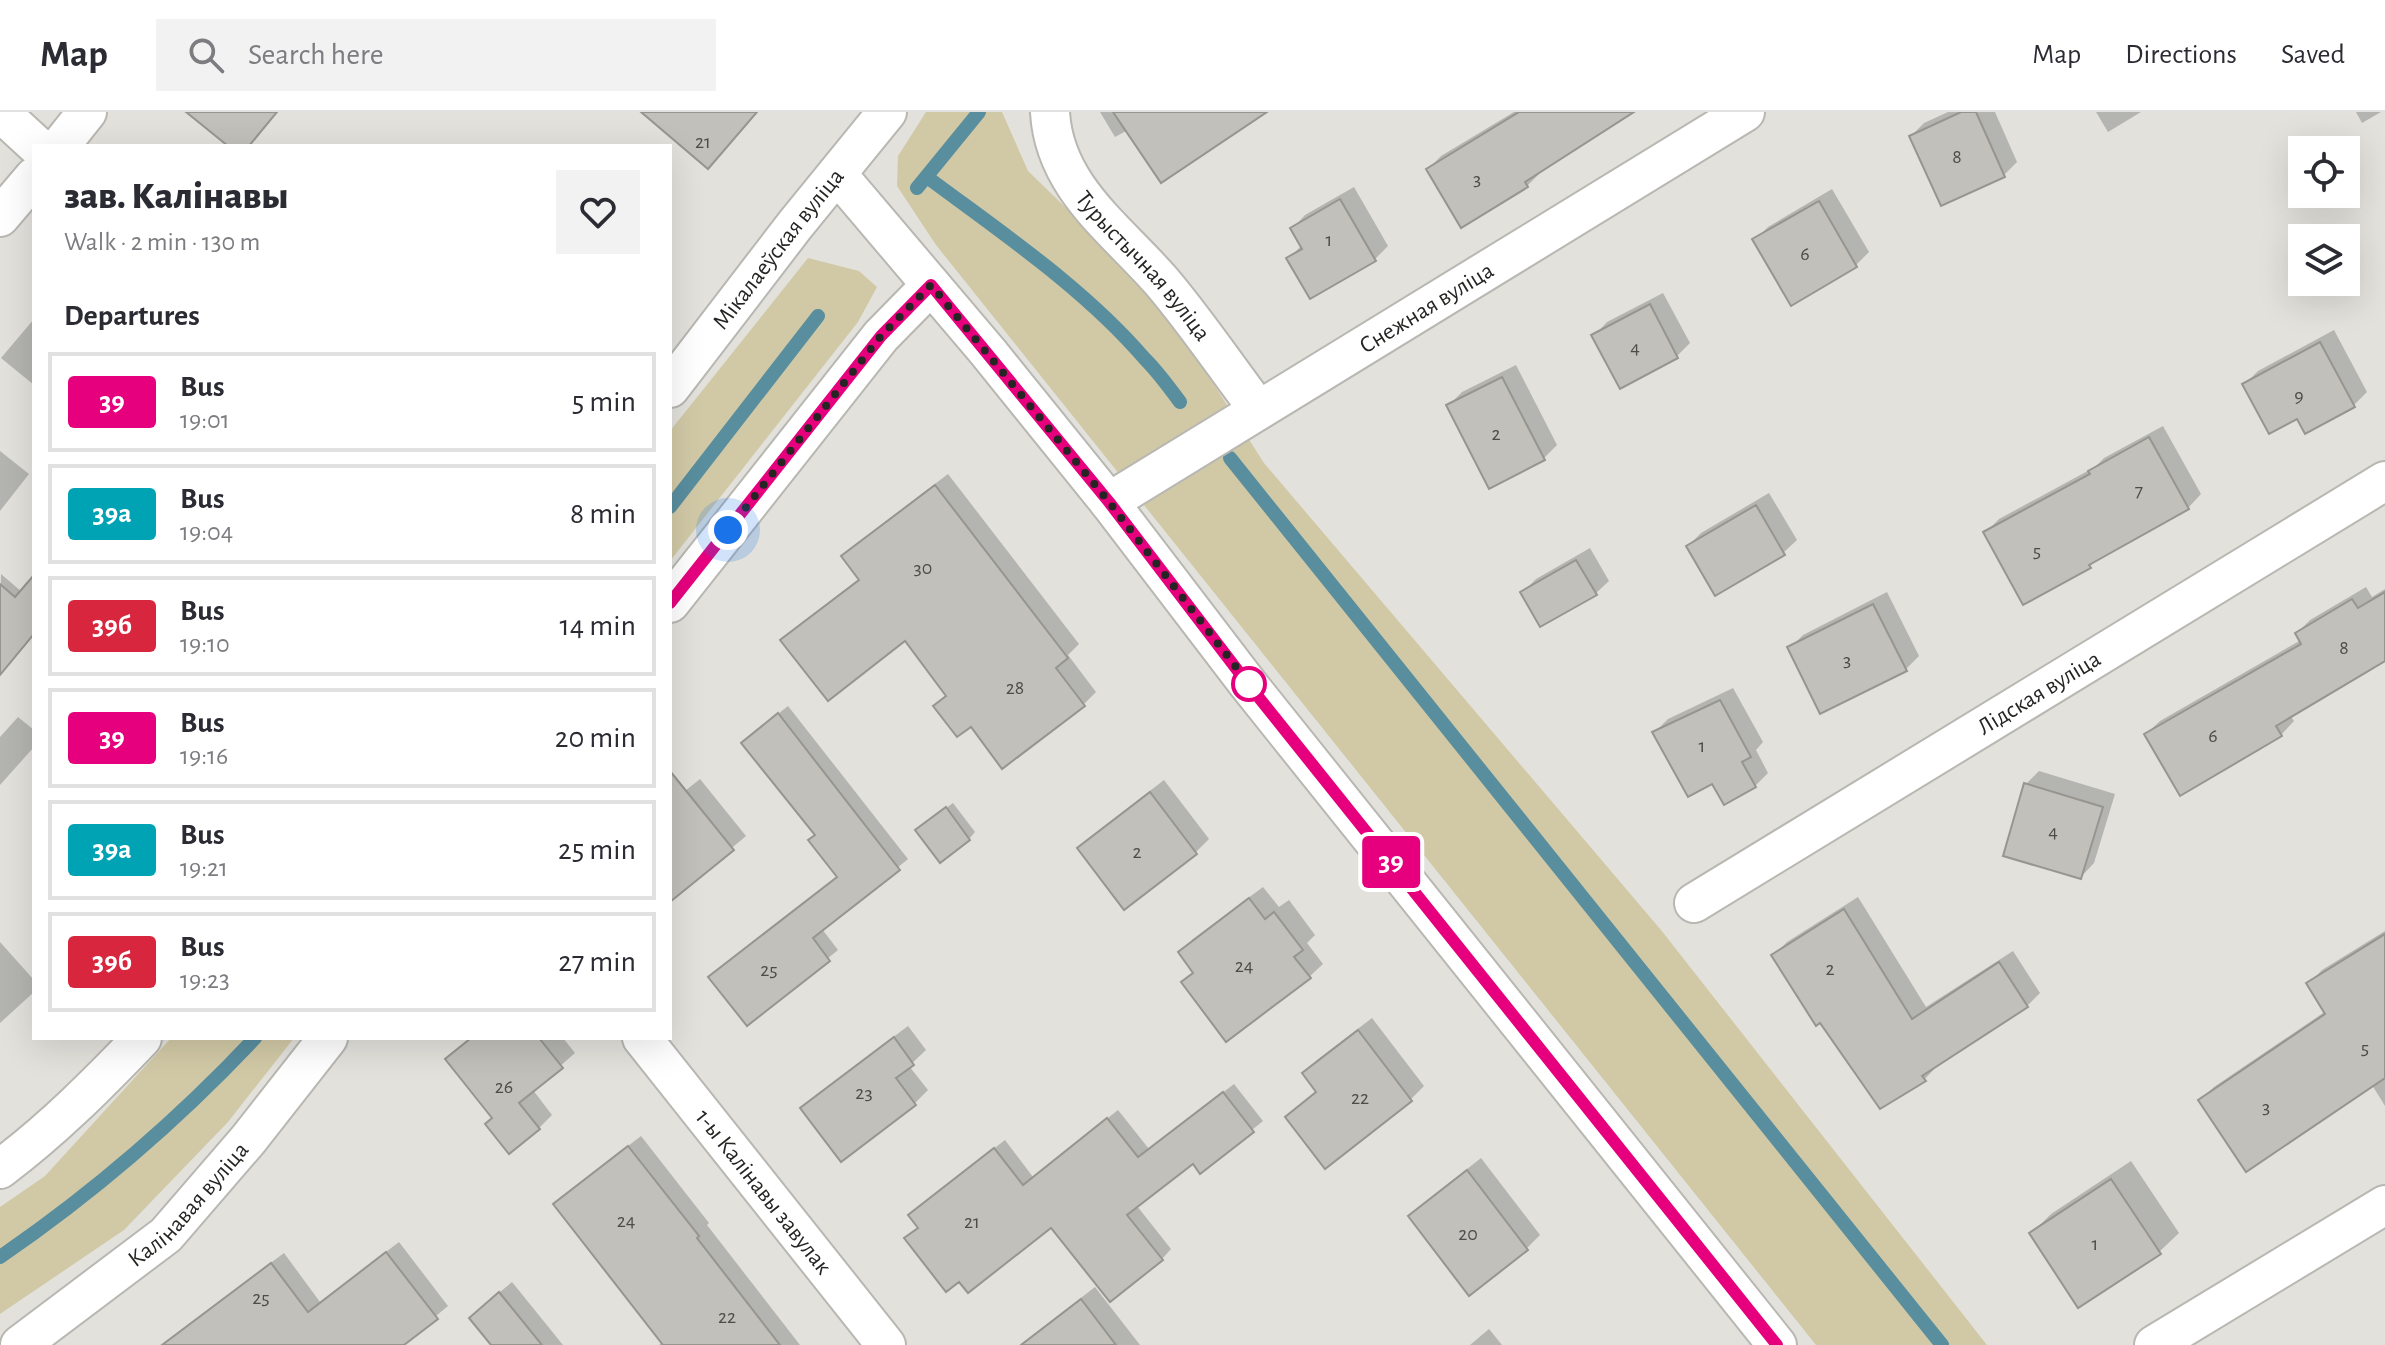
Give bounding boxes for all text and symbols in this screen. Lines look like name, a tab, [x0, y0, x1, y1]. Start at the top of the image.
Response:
search box	[156, 19, 716, 91]
icon: search	[184, 33, 228, 77]
text: Map	[40, 36, 108, 74]
text: Search here	[248, 40, 384, 70]
text: Map	[2032, 41, 2081, 69]
text: Directions	[2125, 41, 2237, 69]
text: Saved	[2281, 41, 2345, 69]
house number: 21	[695, 132, 711, 152]
map controls	[2288, 136, 2360, 296]
button: locate	[2288, 136, 2360, 208]
house number: 8	[1952, 147, 1962, 167]
street label: Мікалаеўская вуліца	[708, 164, 849, 334]
house number: 3	[1473, 169, 1481, 189]
button: heart	[556, 170, 640, 254]
text: зав. Калінавы	[64, 178, 289, 216]
street label: Турыстычная вуліца	[1071, 187, 1215, 346]
button: layers	[2288, 224, 2360, 296]
text: Walk · 2 min · 130 m	[64, 229, 260, 255]
house number: 1	[1326, 230, 1332, 250]
house number: 6	[1800, 244, 1810, 264]
street label: Снежная вуліца	[1355, 258, 1498, 358]
text: Departures	[64, 301, 200, 331]
house number: 4	[1630, 338, 1640, 358]
text: Bus	[180, 372, 225, 402]
house number: 9	[2294, 386, 2304, 406]
text: 5 min	[572, 387, 636, 417]
text: 39	[99, 388, 125, 416]
text: 19:01	[180, 407, 230, 433]
house number: 2	[1491, 424, 1501, 444]
house number: 7	[2135, 481, 2143, 501]
text: Bus	[180, 484, 225, 514]
text: 8 min	[570, 499, 636, 529]
text: 39а	[93, 500, 131, 528]
your location	[708, 510, 748, 550]
text: 19:04	[180, 519, 233, 545]
house number: 5	[2033, 541, 2041, 561]
house number: 30	[914, 558, 932, 578]
text: Bus	[180, 596, 225, 626]
text: 14 min	[560, 611, 636, 641]
text: 39б	[92, 612, 132, 640]
text: 19:10	[180, 631, 230, 657]
house number: 8	[2339, 638, 2349, 658]
street label: Лідская вуліца	[1974, 647, 2105, 740]
house number: 3	[1843, 650, 1851, 670]
unlabelled marker	[1232, 667, 1266, 701]
house number: 28	[1006, 678, 1024, 698]
text: Bus	[180, 708, 225, 738]
text: 20 min	[555, 723, 636, 753]
text: 39	[99, 724, 125, 752]
house number: 6	[2208, 726, 2218, 746]
house number: 1	[1699, 736, 1705, 756]
text: 19:16	[180, 743, 228, 769]
text: Bus	[180, 820, 225, 850]
house number: 4	[2048, 822, 2058, 842]
text: 25 min	[558, 835, 636, 865]
text: 39а	[93, 836, 131, 864]
line badge: 39	[1355, 836, 1427, 888]
house number: 2	[1132, 842, 1142, 862]
text: 39	[1378, 848, 1404, 876]
text: 19:21	[180, 855, 228, 881]
text: Bus	[180, 932, 225, 962]
text: 27 min	[558, 947, 636, 977]
text: 39б	[92, 948, 132, 976]
house number: 24	[1235, 956, 1253, 976]
house number: 2	[1825, 959, 1835, 979]
house number: 25	[760, 960, 778, 980]
text: 19:23	[180, 967, 230, 993]
house number: 5	[2361, 1038, 2369, 1058]
house number: 26	[495, 1077, 513, 1097]
house number: 23	[855, 1083, 873, 1103]
house number: 22	[1351, 1088, 1369, 1108]
house number: 3	[2262, 1097, 2270, 1117]
street label: 1-ы Калінавы завулак	[691, 1105, 836, 1279]
street label: Калінавая вуліца	[124, 1138, 253, 1272]
house number: 24	[617, 1211, 635, 1231]
house number: 21	[964, 1212, 980, 1232]
house number: 20	[1458, 1224, 1478, 1244]
house number: 1	[2092, 1234, 2098, 1254]
house number: 25	[252, 1288, 270, 1308]
house number: 22	[718, 1307, 736, 1327]

